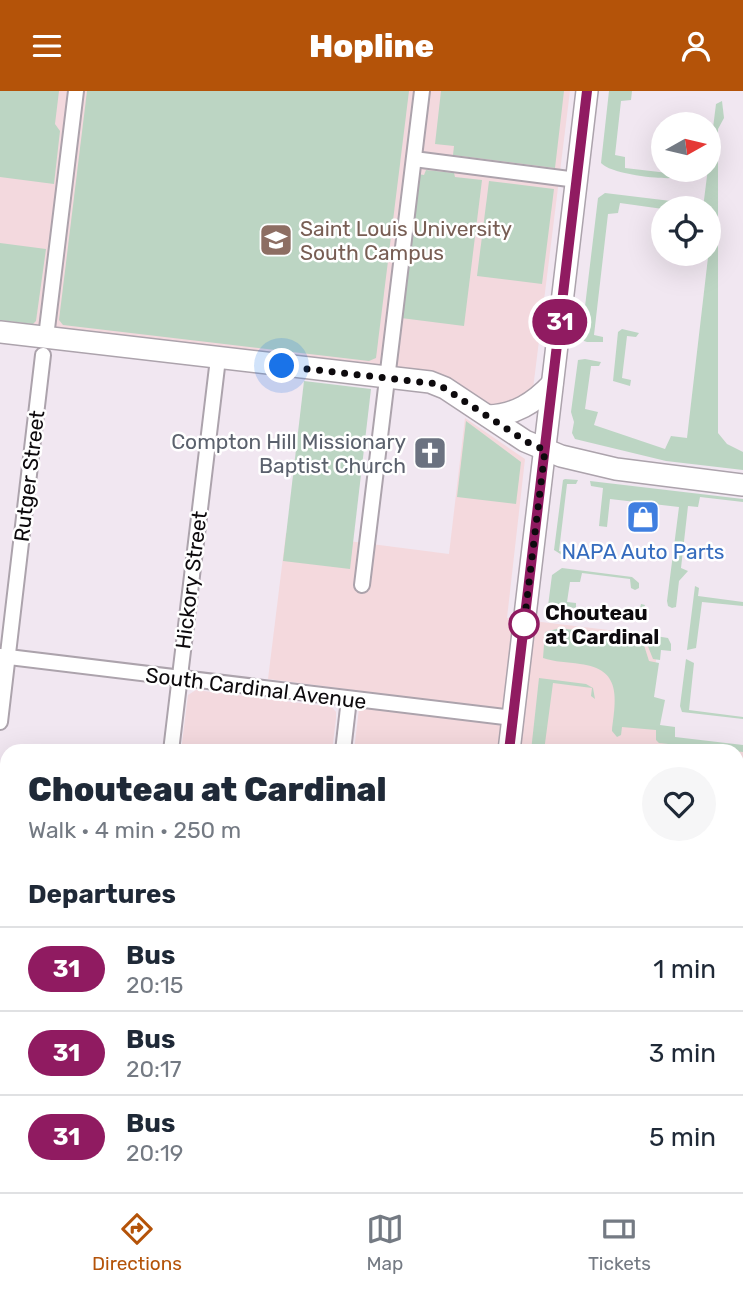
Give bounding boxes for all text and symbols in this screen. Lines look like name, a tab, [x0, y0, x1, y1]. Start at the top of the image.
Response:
icon: menu	[28, 27, 66, 65]
text: Hopline	[309, 27, 434, 65]
icon: person	[677, 27, 715, 65]
north arrow	[651, 112, 721, 182]
map controls	[651, 112, 721, 266]
button: locate	[651, 196, 721, 266]
place label: Saint Louis University South Campus	[300, 216, 512, 265]
school or university icon: Saint Louis University South Campus	[257, 221, 295, 259]
line badge: 31	[528, 299, 592, 345]
text: 31	[546, 308, 574, 336]
your location	[264, 348, 299, 383]
street label: Rutger Street	[9, 409, 49, 543]
place label: Compton Hill Missionary Baptist Church	[171, 429, 406, 478]
church icon: Compton Hill Missionary Baptist Church	[411, 434, 449, 472]
shop icon: NAPA Auto Parts	[624, 498, 662, 536]
street label: Hickory Street	[170, 510, 212, 650]
place label: NAPA Auto Parts	[561, 539, 725, 564]
place label: Chouteau at Cardinal	[545, 600, 659, 649]
marker: Chouteau at Cardinal	[509, 609, 539, 639]
street label: South Cardinal Avenue	[144, 662, 368, 714]
button: heart	[642, 767, 716, 841]
text: Chouteau at Cardinal	[28, 770, 387, 809]
text: Walk · 4 min · 250 m	[28, 816, 241, 844]
text: Departures	[28, 879, 176, 910]
text: Bus	[126, 940, 175, 971]
text: 1 min	[653, 954, 716, 985]
text: 31	[53, 955, 80, 983]
text: 20:15	[126, 971, 184, 999]
text: Bus	[126, 1024, 175, 1055]
text: 3 min	[649, 1038, 716, 1069]
text: 31	[53, 1039, 80, 1067]
text: 20:17	[126, 1055, 182, 1083]
text: Bus	[126, 1108, 175, 1139]
text: 5 min	[649, 1122, 716, 1153]
text: 31	[53, 1123, 80, 1151]
text: 20:19	[126, 1139, 183, 1167]
tab: Directions	[92, 1210, 182, 1275]
tab: Map	[366, 1210, 404, 1275]
tab: Tickets	[588, 1210, 651, 1275]

